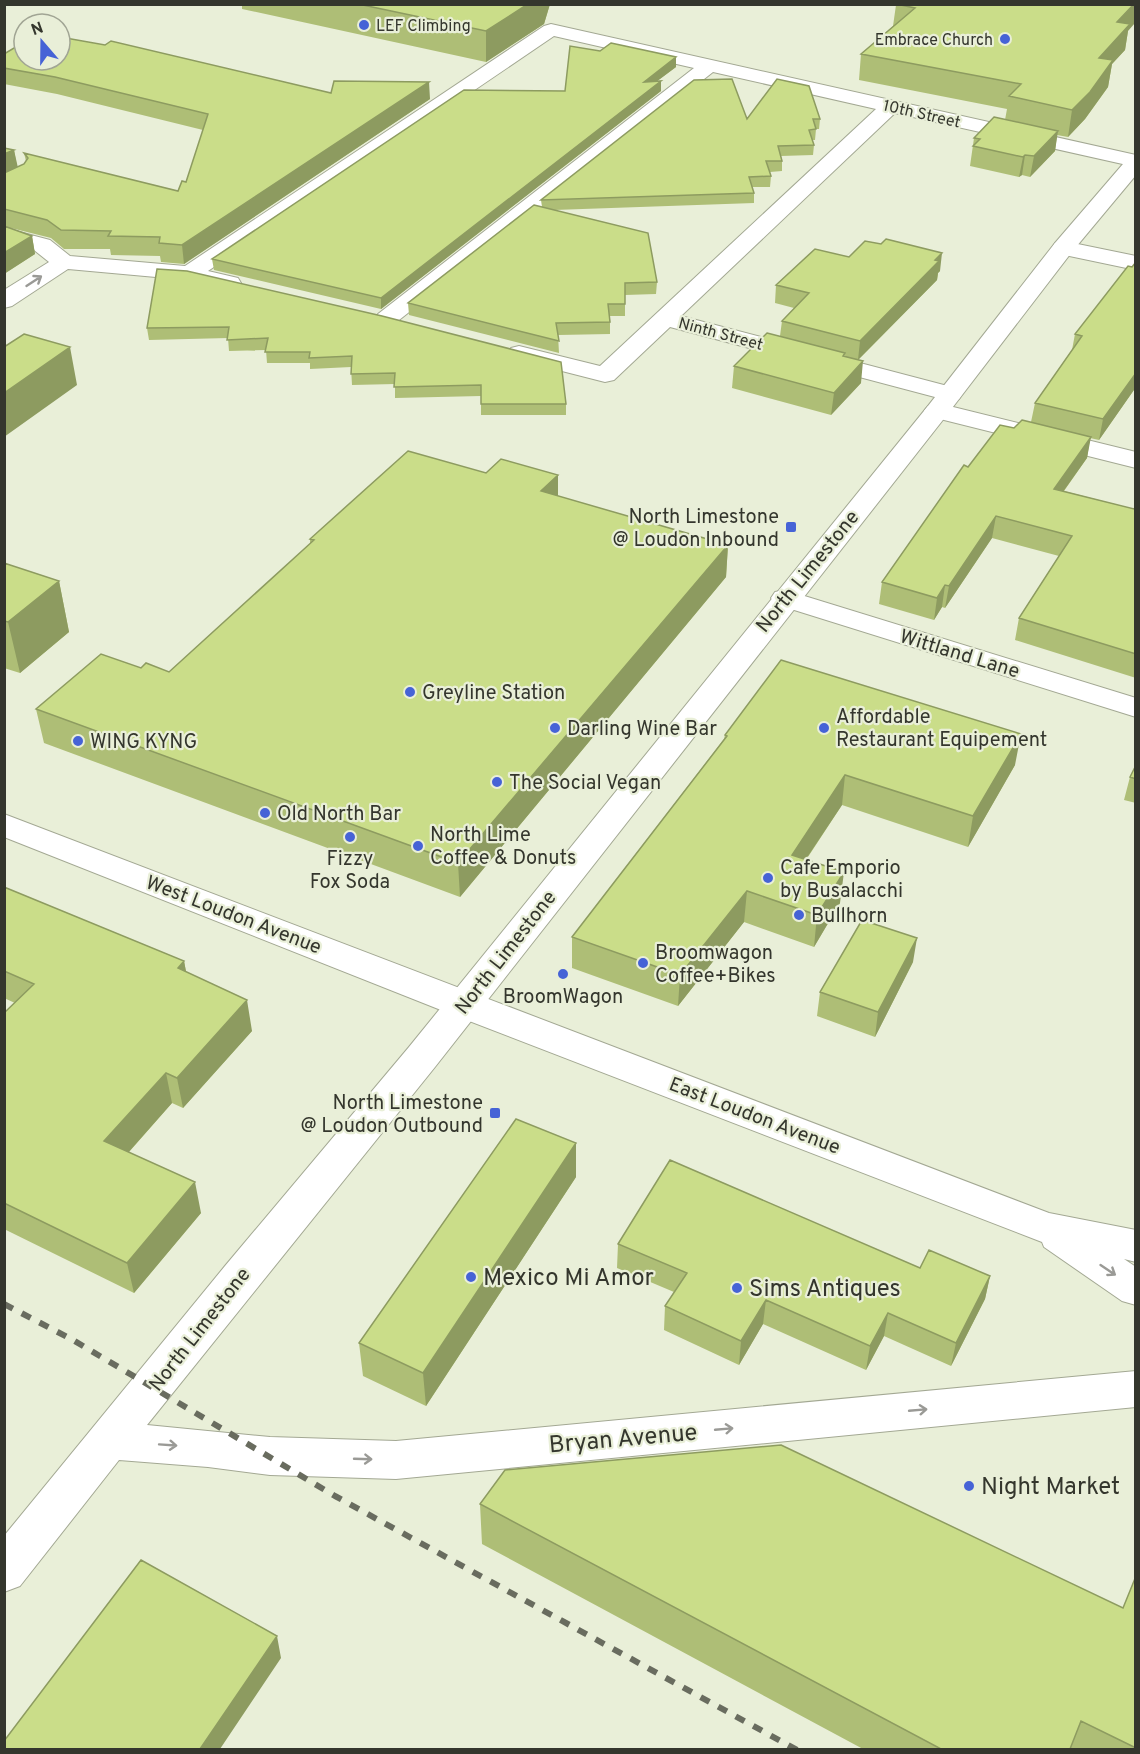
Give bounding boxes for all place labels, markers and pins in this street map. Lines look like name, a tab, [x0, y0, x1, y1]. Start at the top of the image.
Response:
place label: LEF Climbing	[376, 17, 471, 37]
marker: LEF Climbing	[357, 18, 371, 32]
place label: Embrace Church	[875, 31, 993, 51]
marker: Embrace Church	[998, 32, 1012, 46]
place label: North Limestone @ Loudon Inbound	[613, 505, 779, 554]
marker: North Limestone @ Loudon Inbound	[784, 520, 798, 534]
place label: Greyline Station	[422, 681, 565, 707]
marker: Greyline Station	[403, 685, 417, 699]
place label: Affordable Restaurant Equipement	[836, 705, 1047, 754]
place label: Darling Wine Bar	[567, 717, 717, 743]
marker: Darling Wine Bar	[548, 721, 562, 735]
marker: Affordable Restaurant Equipement	[817, 721, 831, 735]
place label: WING KYNG	[90, 730, 197, 756]
marker: WING KYNG	[71, 734, 85, 748]
place label: The Social Vegan	[509, 771, 661, 797]
marker: The Social Vegan	[490, 775, 504, 789]
place label: Old North Bar	[277, 802, 401, 828]
marker: Old North Bar	[258, 806, 272, 820]
place label: North Lime Coffee & Donuts	[430, 823, 576, 872]
marker: Fizzy Fox Soda	[343, 830, 357, 844]
marker: North Lime Coffee & Donuts	[411, 839, 425, 853]
place label: Fizzy Fox Soda	[310, 847, 390, 896]
place label: Cafe Emporio by Busalacchi	[780, 856, 903, 905]
marker: Cafe Emporio by Busalacchi	[761, 871, 775, 885]
place label: Bullhorn	[811, 904, 887, 930]
marker: Bullhorn	[792, 908, 806, 922]
place label: Broomwagon Coffee+Bikes	[655, 941, 776, 990]
marker: Broomwagon Coffee+Bikes	[636, 956, 650, 970]
marker: BroomWagon	[556, 967, 570, 981]
place label: BroomWagon	[503, 985, 623, 1011]
place label: North Limestone @ Loudon Outbound	[300, 1091, 483, 1140]
marker: North Limestone @ Loudon Outbound	[488, 1106, 502, 1120]
place label: Mexico Mi Amor	[483, 1264, 654, 1294]
marker: Mexico Mi Amor	[464, 1270, 478, 1284]
place label: Sims Antiques	[749, 1275, 901, 1305]
marker: Sims Antiques	[730, 1281, 744, 1295]
place label: Night Market	[981, 1473, 1120, 1503]
marker: Night Market	[962, 1479, 976, 1493]

